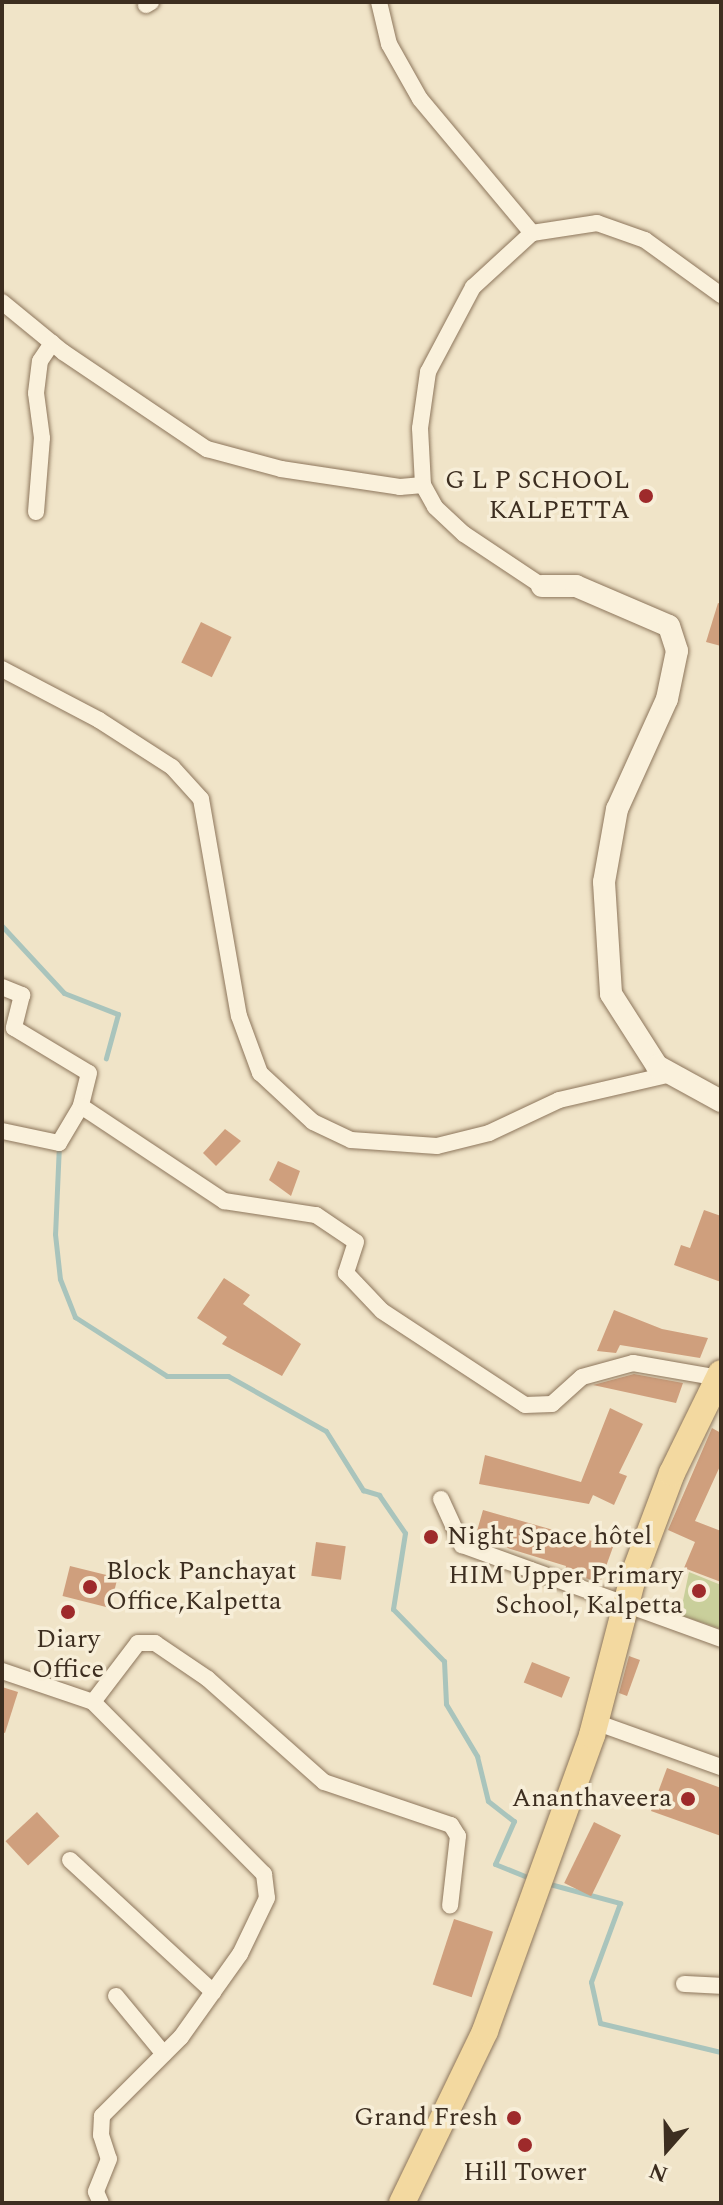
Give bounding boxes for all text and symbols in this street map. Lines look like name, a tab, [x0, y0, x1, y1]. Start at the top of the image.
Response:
place label: G L P SCHOOL KALPETTA	[445, 465, 630, 526]
marker: G L P SCHOOL KALPETTA	[637, 487, 655, 505]
place label: Night Space hôtel	[447, 1521, 652, 1553]
marker: Night Space hôtel	[422, 1528, 440, 1546]
place label: Block Panchayat Office,Kalpetta	[106, 1556, 296, 1618]
place label: HIM Upper Primary School, Kalpetta	[448, 1560, 683, 1622]
marker: Block Panchayat Office,Kalpetta	[81, 1578, 99, 1596]
marker: HIM Upper Primary School, Kalpetta	[690, 1582, 708, 1600]
marker: Diary Office	[59, 1603, 77, 1621]
place label: Diary Office	[32, 1624, 104, 1686]
place label: Ananthaveera	[512, 1783, 672, 1815]
marker: Ananthaveera	[679, 1790, 697, 1808]
place label: Grand Fresh	[354, 2102, 498, 2134]
marker: Grand Fresh	[505, 2109, 523, 2127]
north arrow	[627, 2109, 707, 2189]
marker: Hill Tower	[516, 2136, 534, 2154]
text: N	[645, 2153, 673, 2191]
place label: Hill Tower	[463, 2157, 587, 2189]

